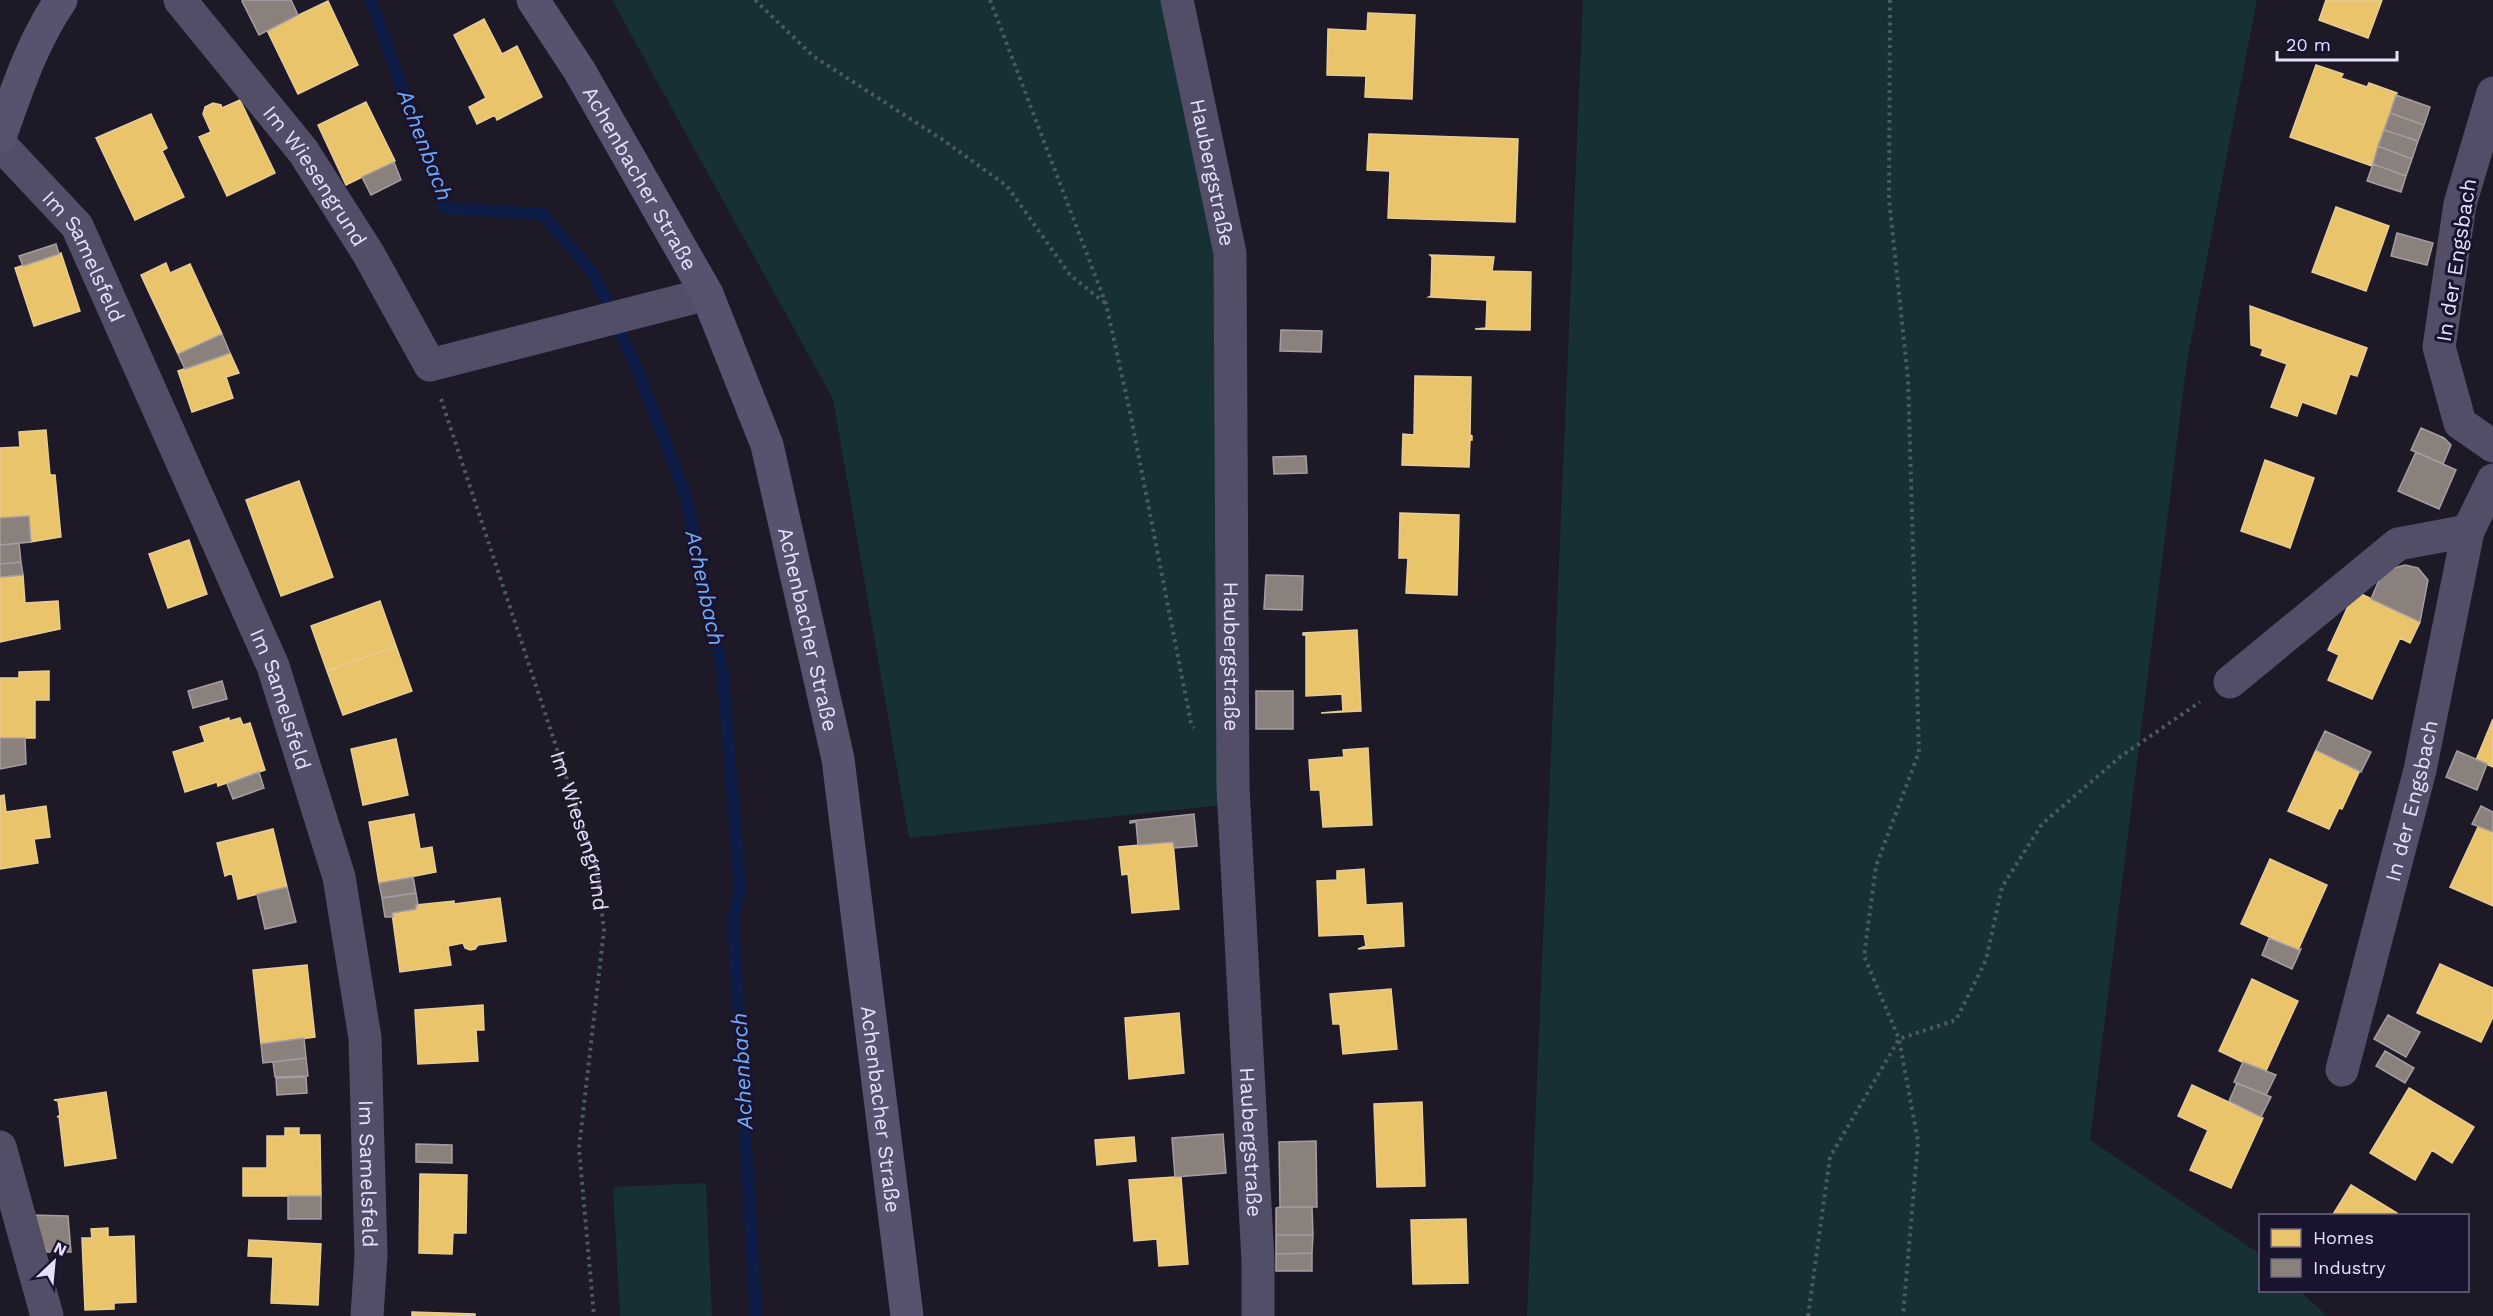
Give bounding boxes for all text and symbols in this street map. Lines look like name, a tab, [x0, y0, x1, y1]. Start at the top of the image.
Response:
scale bar	[2277, 24, 2397, 62]
text: 20 m	[2286, 34, 2331, 55]
street label: Achenbacher Straße	[578, 81, 703, 275]
water label: Achenbach	[392, 85, 458, 204]
street label: Haubergstraße	[1185, 96, 1241, 248]
street label: Im Wiesengrund	[258, 100, 373, 251]
street label: In der Engsbach	[2431, 176, 2481, 344]
street label: Im Samelsfeld	[37, 185, 131, 326]
street label: Achenbacher Straße	[773, 525, 844, 733]
water label: Achenbach	[680, 527, 729, 648]
street label: Haubergstraße	[1219, 582, 1245, 731]
street label: Im Samelsfeld	[245, 624, 317, 773]
street label: In der Engsbach	[2379, 718, 2442, 884]
street label: Im Wiesengrund	[546, 747, 614, 912]
street label: Achenbacher Straße	[856, 1004, 907, 1214]
water label: Achenbach	[726, 1012, 758, 1131]
street label: Haubergstraße	[1235, 1067, 1268, 1217]
street label: Im Samelsfeld	[354, 1099, 383, 1248]
legend	[2259, 1214, 2469, 1292]
text: Homes	[2313, 1227, 2374, 1248]
north arrow	[24, 1232, 84, 1292]
text: N	[51, 1238, 70, 1260]
text: Industry	[2313, 1257, 2386, 1278]

